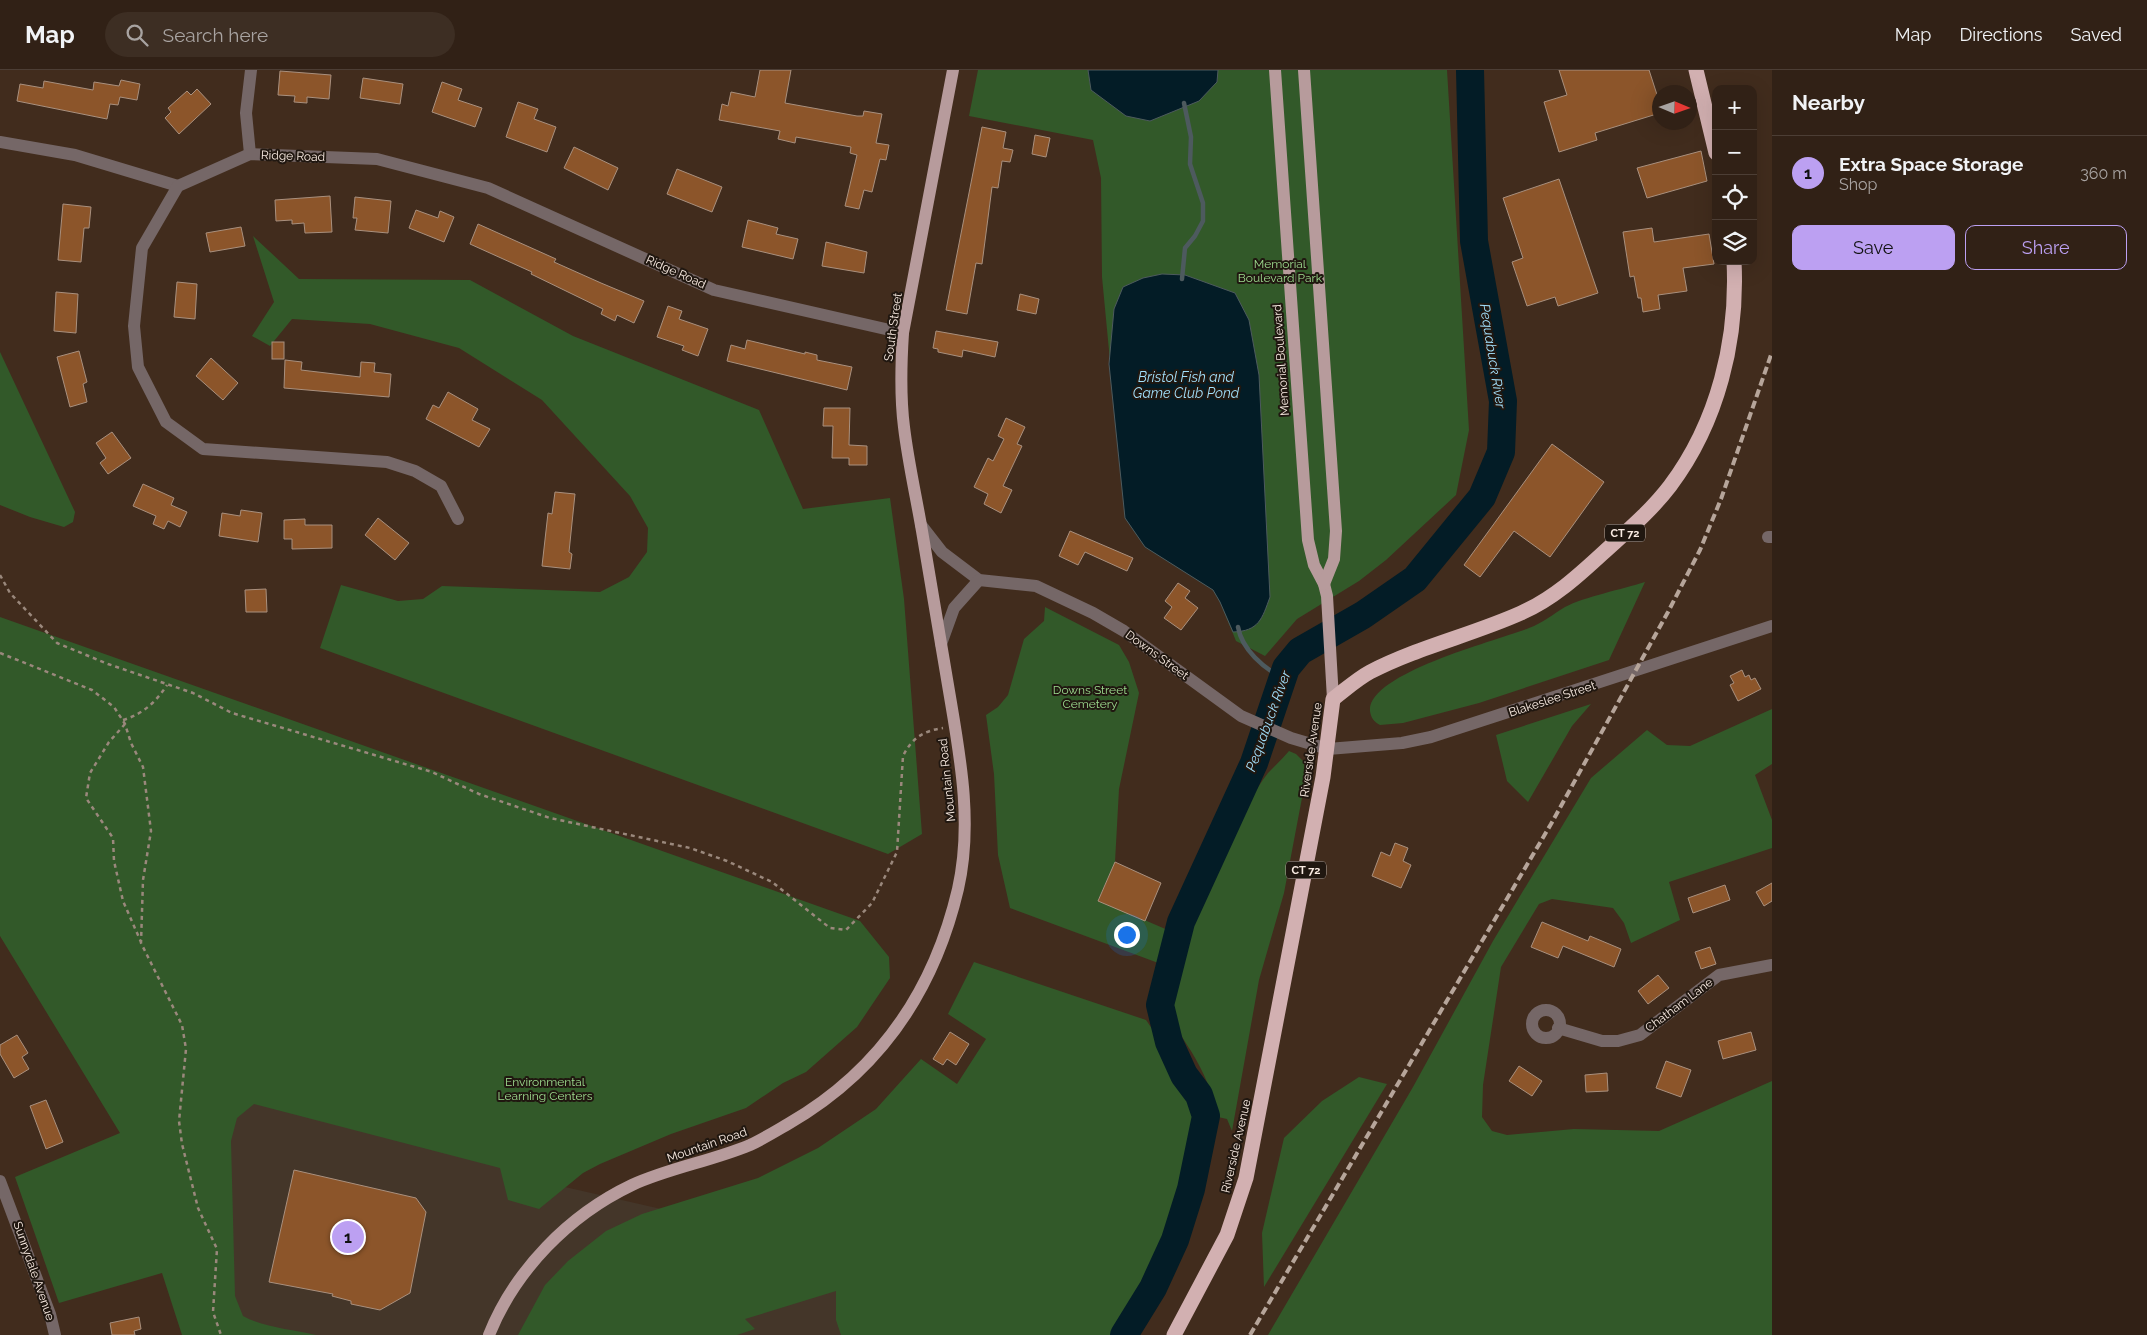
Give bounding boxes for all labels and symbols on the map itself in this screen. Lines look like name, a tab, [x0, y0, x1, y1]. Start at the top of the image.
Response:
north arrow	[1652, 85, 1697, 130]
street label: Ridge Road	[261, 148, 325, 164]
street label: Ridge Road	[644, 253, 708, 291]
park label: Memorial Boulevard Park	[1238, 257, 1323, 285]
street label: South Street	[881, 292, 905, 362]
water label: Pequabuck River	[1477, 303, 1509, 411]
street label: Memorial Boulevard	[1270, 304, 1292, 416]
water label: Bristol Fish and Game Club Pond	[1133, 369, 1240, 401]
road number: CT 72	[1605, 524, 1645, 542]
street label: Downs Street	[1123, 627, 1191, 683]
water label: Pequabuck River	[1242, 667, 1294, 773]
street label: Blakeslee Street	[1507, 678, 1597, 720]
park label: Downs Street Cemetery	[1053, 683, 1127, 711]
street label: Riverside Avenue	[1297, 702, 1325, 798]
street label: Mountain Road	[936, 738, 958, 822]
road number: CT 72	[1286, 862, 1326, 878]
your location	[1114, 922, 1140, 948]
street label: Chatham Lane	[1642, 975, 1716, 1035]
park label: Environmental Learning Centers	[498, 1075, 593, 1103]
street label: Riverside Avenue	[1218, 1098, 1254, 1194]
street label: Mountain Road	[665, 1125, 749, 1165]
pin: 1	[332, 1218, 364, 1256]
street label: Sunnydale Avenue	[11, 1220, 57, 1322]

